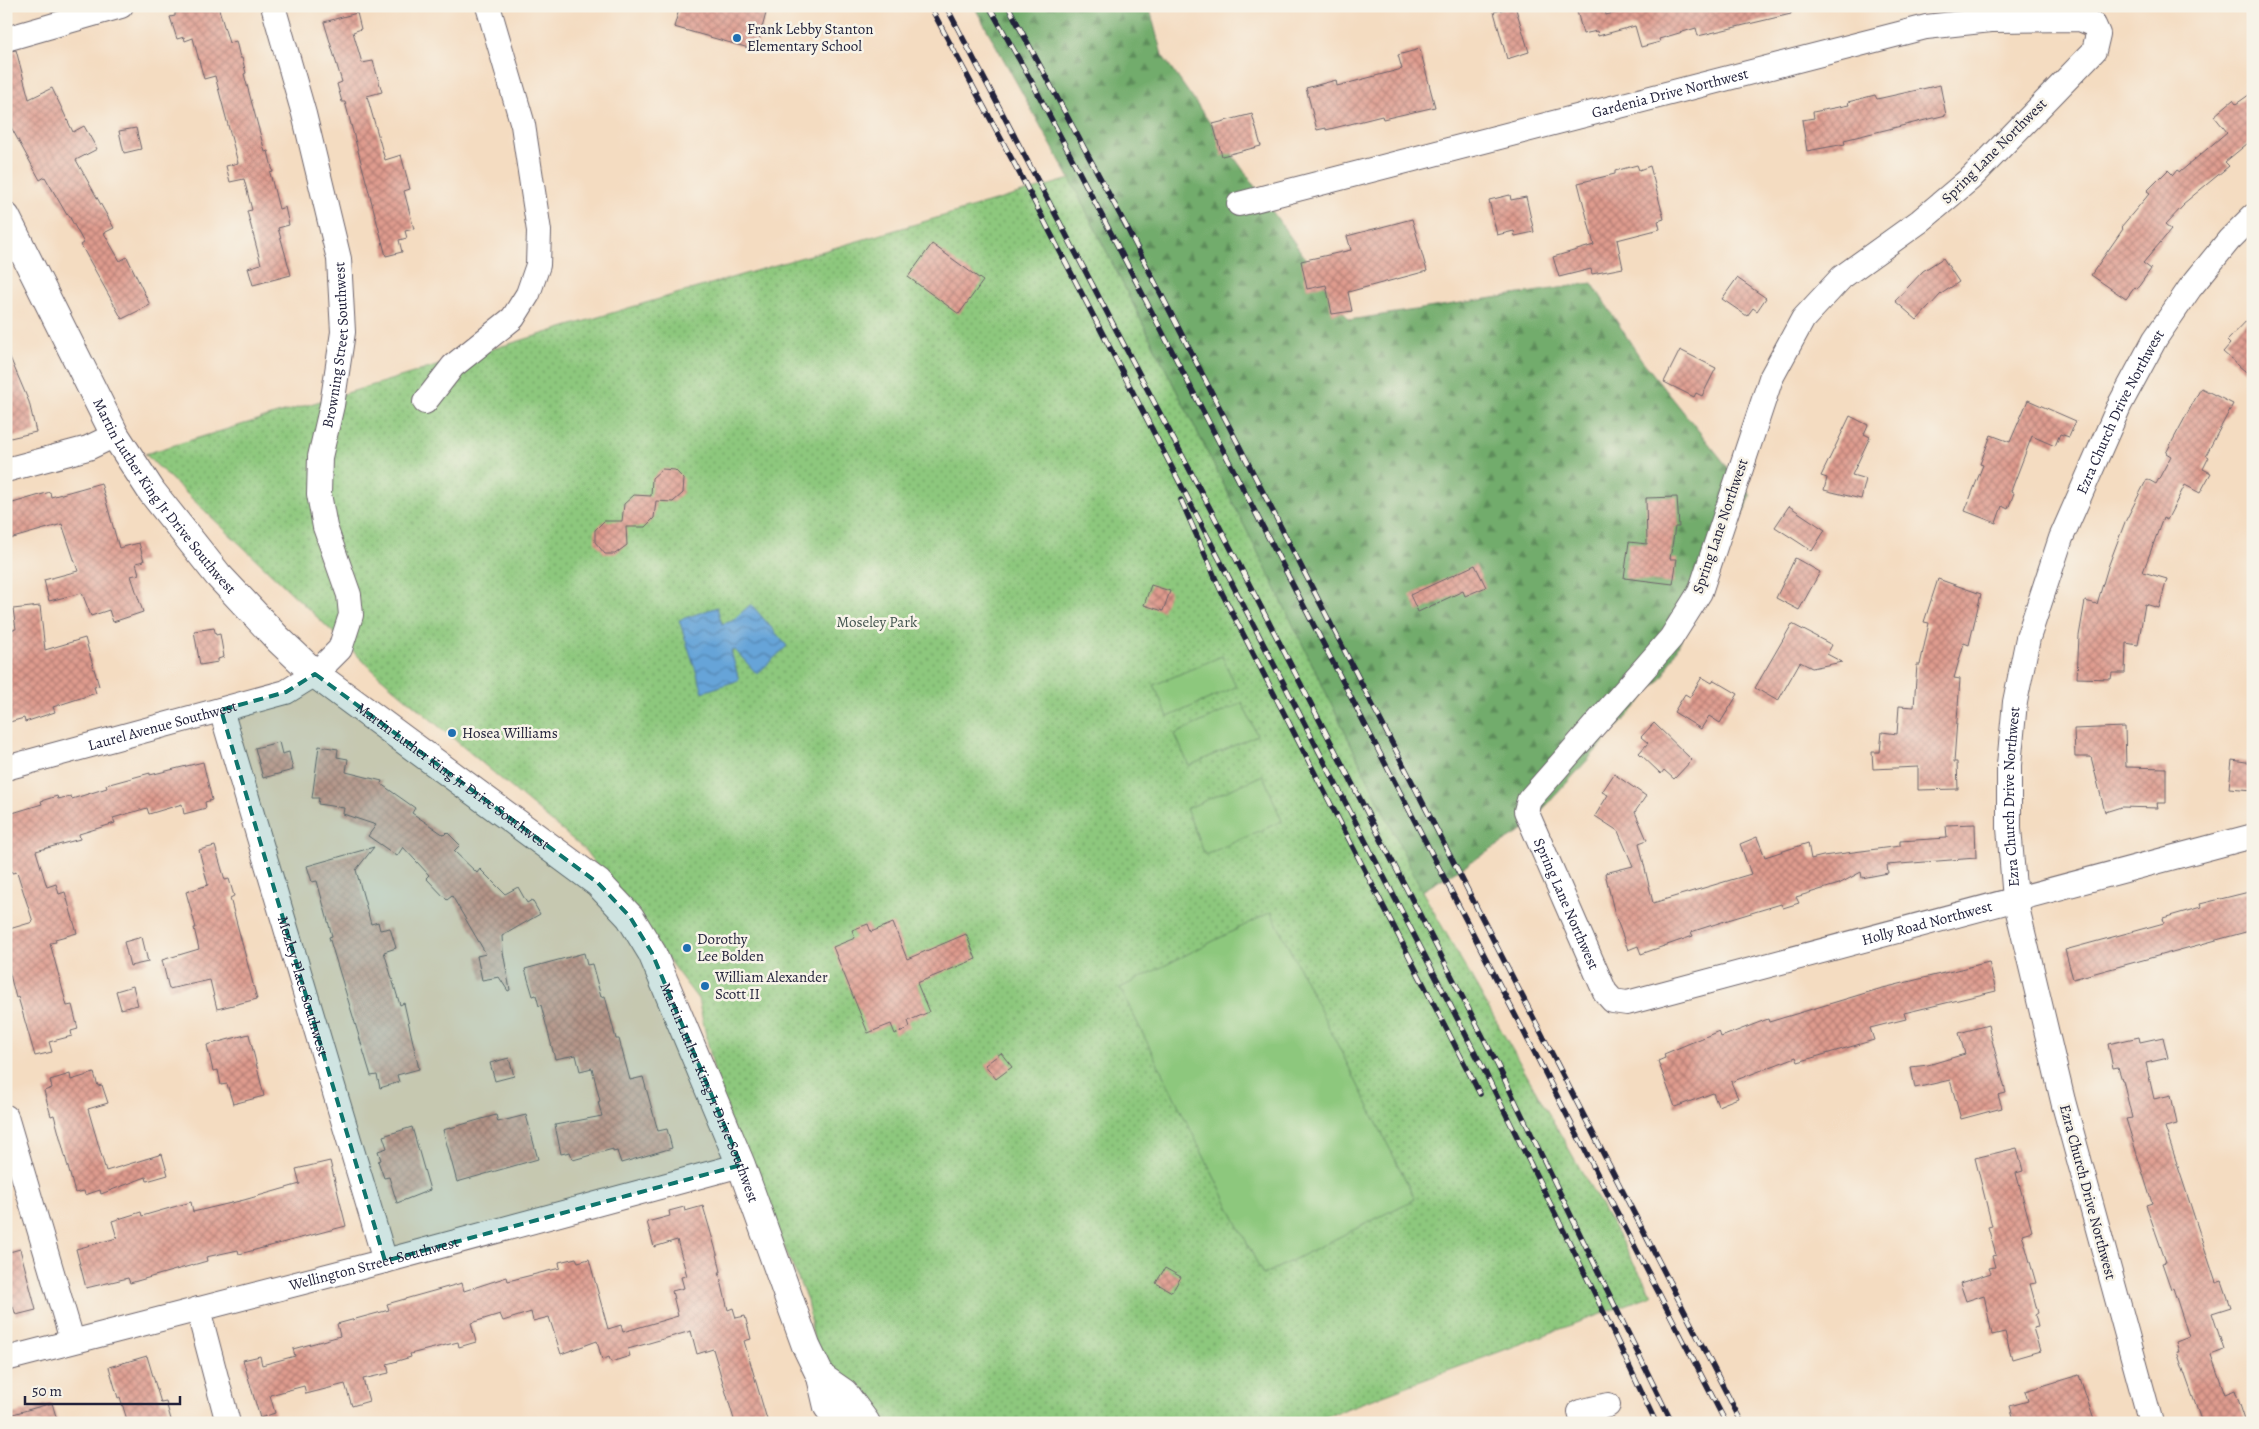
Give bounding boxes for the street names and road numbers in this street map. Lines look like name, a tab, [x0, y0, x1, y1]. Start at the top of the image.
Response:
street label: Gardenia Drive Northwest	[1590, 63, 1750, 123]
street label: Spring Lane Northwest	[1937, 94, 2051, 208]
street label: Browning Street Southwest	[317, 261, 353, 430]
street label: Ezra Church Drive Northwest	[2072, 325, 2169, 497]
street label: Martin Luther King Jr Drive Southwest	[88, 395, 241, 598]
street label: Spring Lane Northwest	[1688, 456, 1752, 596]
street label: Laurel Avenue Southwest	[86, 696, 239, 755]
street label: Martin Luther King Jr Drive Southwest	[352, 698, 554, 854]
street label: Ezra Church Drive Northwest	[1999, 706, 2025, 888]
street label: Spring Lane Northwest	[1529, 835, 1604, 973]
street label: Holly Road Northwest	[1859, 896, 1994, 950]
street label: Mozley Place Southwest	[273, 913, 334, 1059]
street label: Martin Luther King Jr Drive Southwest	[655, 979, 764, 1205]
street label: Ezra Church Drive Northwest	[2055, 1102, 2121, 1282]
street label: Wellington Street Southwest	[286, 1232, 461, 1296]

